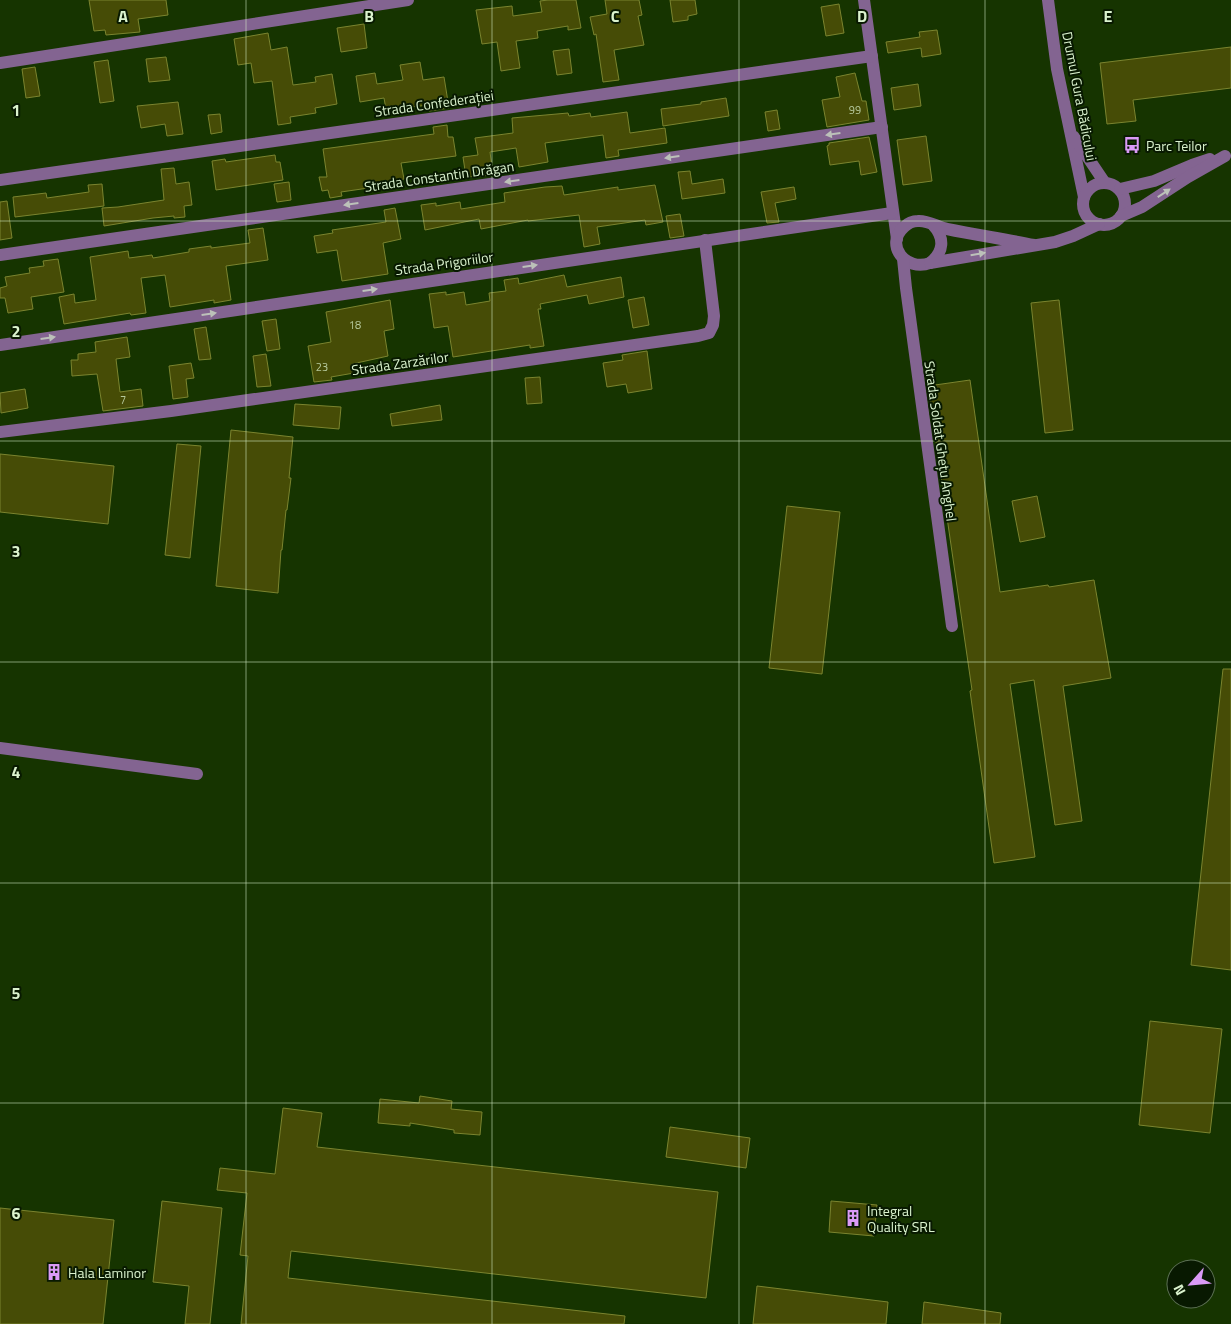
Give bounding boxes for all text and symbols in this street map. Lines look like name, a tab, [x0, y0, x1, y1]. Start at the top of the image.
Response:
text: A	[118, 4, 128, 28]
text: B	[364, 4, 374, 28]
text: C	[611, 4, 620, 28]
text: D	[857, 4, 867, 28]
text: E	[1104, 4, 1113, 28]
street label: Drumul Gura Bădicului	[1057, 30, 1103, 162]
street label: Strada Confederației	[373, 84, 495, 122]
text: 1	[12, 98, 20, 122]
house number: 99	[849, 102, 861, 118]
one-way arrow	[825, 130, 841, 138]
bus stop icon: Parc Teilor	[1122, 135, 1142, 155]
place label: Parc Teilor	[1146, 135, 1207, 156]
one-way arrow	[664, 153, 680, 161]
street label: Strada Constantin Drăgan	[363, 155, 515, 197]
one-way arrow	[503, 177, 519, 185]
one-way arrow	[1157, 188, 1171, 197]
one-way arrow	[343, 200, 359, 208]
street label: Strada Prigoriilor	[394, 246, 495, 280]
one-way arrow	[971, 250, 987, 258]
one-way arrow	[523, 261, 539, 269]
one-way arrow	[362, 285, 378, 293]
one-way arrow	[201, 309, 217, 317]
house number: 18	[349, 317, 361, 333]
text: 2	[12, 319, 20, 343]
one-way arrow	[41, 333, 57, 341]
street label: Strada Zarzărilor	[350, 346, 450, 380]
house number: 23	[316, 359, 328, 375]
street label: Strada Soldat Ghețu Anghel	[919, 359, 963, 523]
house number: 7	[120, 392, 126, 408]
text: 3	[12, 539, 20, 563]
text: 4	[12, 760, 21, 784]
text: 5	[12, 981, 21, 1005]
place label: Integral Quality SRL	[867, 1200, 935, 1237]
text: 6	[12, 1201, 21, 1225]
building icon: Integral Quality SRL	[843, 1208, 863, 1228]
north arrow	[1166, 1259, 1216, 1309]
building icon: Hala Laminor	[44, 1262, 64, 1282]
place label: Hala Laminor	[68, 1262, 146, 1283]
text: N	[1167, 1281, 1191, 1299]

